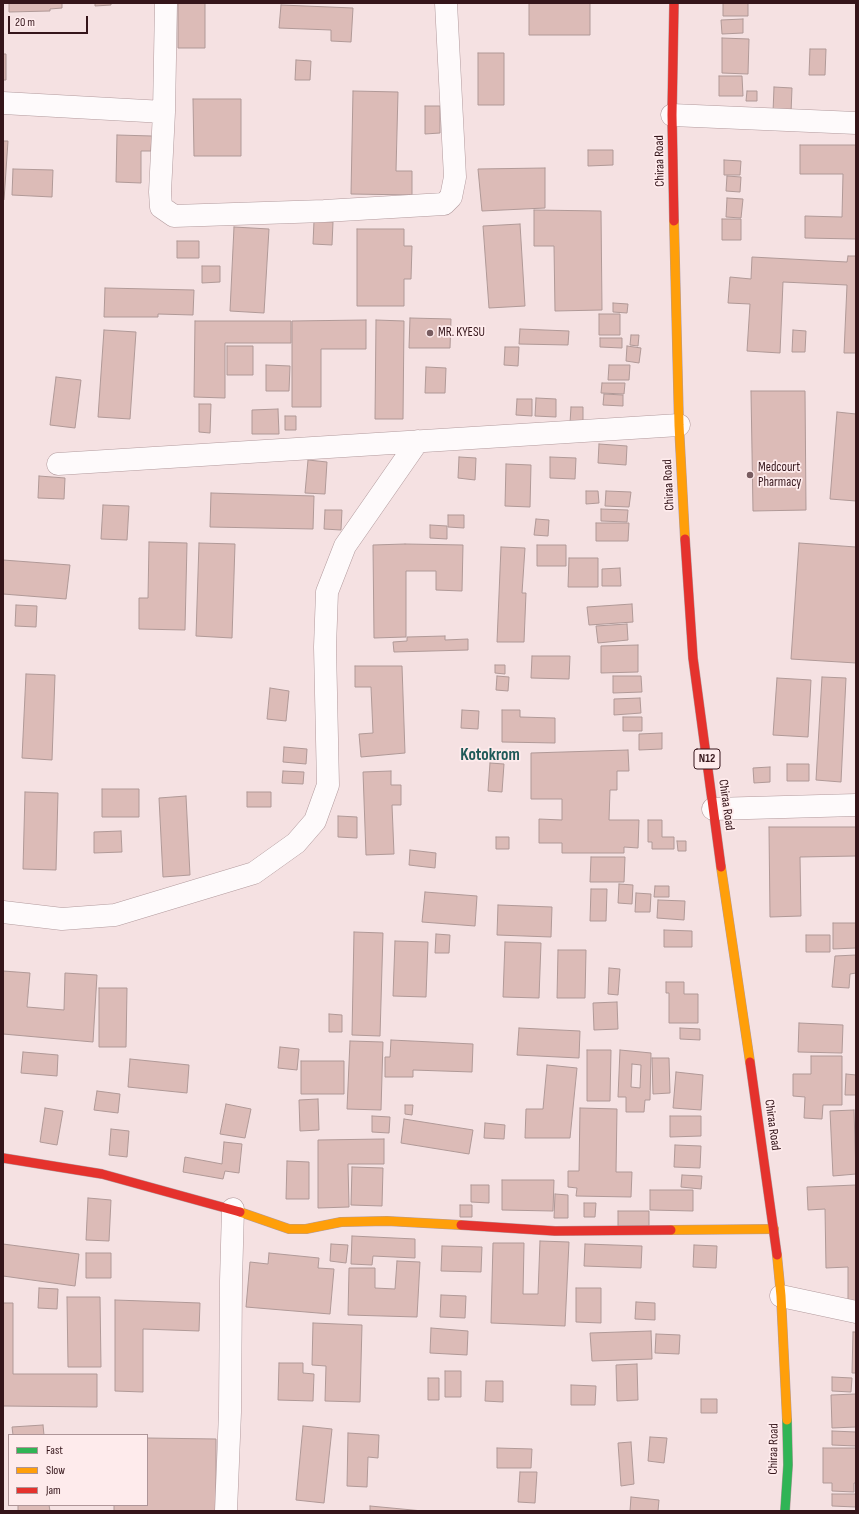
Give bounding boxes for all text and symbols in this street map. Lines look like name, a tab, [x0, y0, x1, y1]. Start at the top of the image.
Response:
scale bar	[10, 8, 90, 34]
text: 20 m	[15, 15, 35, 30]
street label: Chiraa Road	[652, 135, 668, 187]
place label: MR. KYESU	[438, 325, 485, 341]
marker: MR. KYESU	[425, 328, 435, 338]
street label: Chiraa Road	[660, 459, 678, 511]
place label: Medcourt Pharmacy	[758, 460, 801, 491]
marker: Medcourt Pharmacy	[745, 470, 755, 480]
district label: Kotokrom	[460, 746, 520, 766]
road number: N12	[694, 749, 720, 769]
street label: Chiraa Road	[715, 778, 737, 832]
street label: Chiraa Road	[761, 1098, 783, 1152]
street label: Chiraa Road	[766, 1423, 782, 1475]
legend	[8, 1434, 148, 1506]
text: Fast	[46, 1443, 63, 1458]
text: Slow	[46, 1463, 65, 1478]
text: Jam	[46, 1483, 61, 1498]

